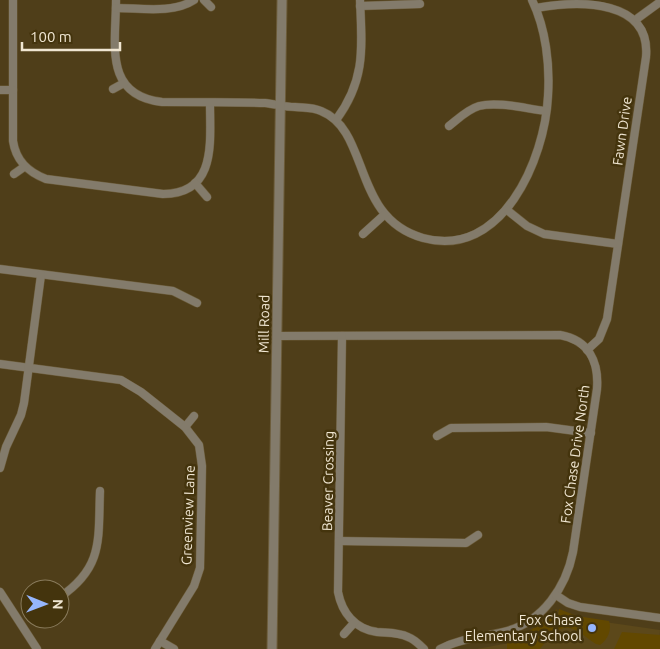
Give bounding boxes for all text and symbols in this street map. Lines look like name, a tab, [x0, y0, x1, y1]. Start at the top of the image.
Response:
scale bar	[22, 20, 120, 52]
text: 100 m	[30, 28, 72, 45]
street label: Fawn Drive	[609, 96, 635, 166]
street label: Mill Road	[255, 295, 273, 353]
street label: Fox Chase Drive North	[557, 384, 593, 524]
street label: Beaver Crossing	[319, 431, 337, 531]
street label: Greenview Lane	[178, 465, 198, 565]
north arrow	[20, 579, 70, 629]
text: N	[50, 599, 66, 610]
place label: Fox Chase Elementary School	[465, 612, 582, 644]
marker: Fox Chase Elementary School	[586, 622, 598, 634]

